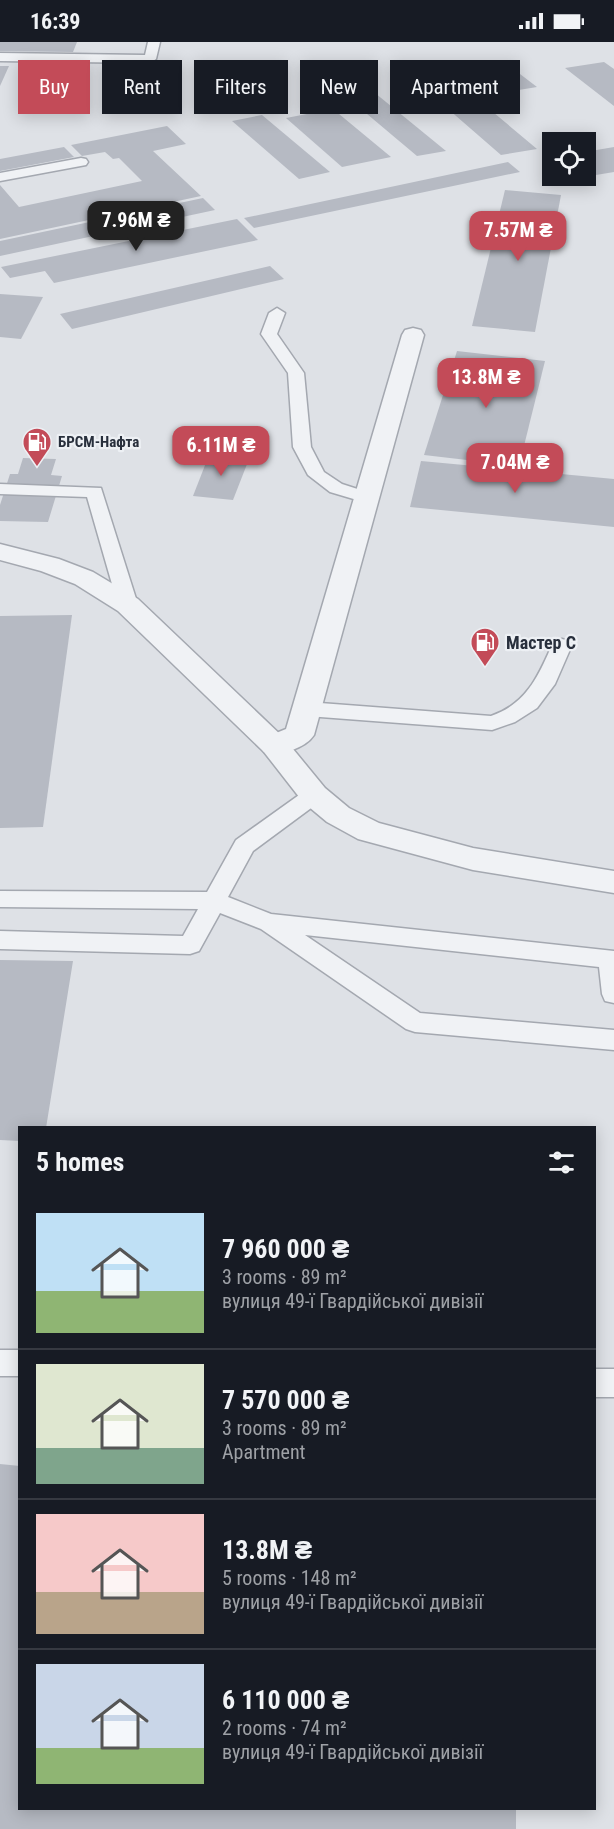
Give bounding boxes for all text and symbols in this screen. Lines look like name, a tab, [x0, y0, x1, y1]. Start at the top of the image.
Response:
text: 16:39	[30, 9, 81, 34]
chip: Buy	[18, 60, 90, 114]
chip: Rent	[102, 60, 182, 114]
chip: Filters	[194, 60, 288, 114]
chip: New	[300, 60, 378, 114]
chip: Apartment	[390, 60, 520, 114]
map controls	[542, 132, 596, 186]
button: locate	[542, 132, 596, 186]
pin: 7.96M ₴	[81, 201, 191, 252]
text: 7.96M ₴	[101, 208, 171, 232]
pin: 7.57M ₴	[463, 211, 573, 262]
text: 7.57M ₴	[483, 218, 553, 242]
pin: 13.8M ₴	[431, 358, 541, 409]
text: 13.8M ₴	[451, 365, 521, 389]
fuel station icon: БРСМ-Нафта	[21, 426, 53, 468]
pin: 6.11M ₴	[166, 426, 276, 477]
place label: БРСМ-Нафта	[58, 433, 139, 451]
text: 6.11M ₴	[186, 433, 256, 457]
pin: 7.04M ₴	[460, 443, 570, 494]
text: 7.04M ₴	[480, 450, 550, 474]
fuel station icon: Мастер С	[469, 626, 501, 668]
place label: Мастер С	[506, 632, 576, 653]
icon: filters	[545, 1146, 578, 1179]
text: 5 homes	[36, 1147, 124, 1177]
text: 7 960 000 ₴	[222, 1234, 349, 1264]
icon: home	[84, 1237, 156, 1309]
text: 3 rooms · 89 m²	[222, 1265, 347, 1289]
text: вулиця 49-ї Гвардійської дивізії	[222, 1289, 483, 1313]
text: 7 570 000 ₴	[222, 1385, 349, 1415]
icon: home	[84, 1388, 156, 1460]
text: 3 rooms · 89 m²	[222, 1416, 347, 1440]
text: Apartment	[222, 1440, 306, 1464]
text: 13.8M ₴	[222, 1535, 312, 1565]
icon: home	[84, 1538, 156, 1610]
text: 5 rooms · 148 m²	[222, 1566, 357, 1590]
text: вулиця 49-ї Гвардійської дивізії	[222, 1590, 483, 1614]
text: 6 110 000 ₴	[222, 1685, 349, 1715]
icon: home	[84, 1688, 156, 1760]
text: 2 rooms · 74 m²	[222, 1716, 347, 1740]
text: вулиця 49-ї Гвардійської дивізії	[222, 1740, 483, 1764]

